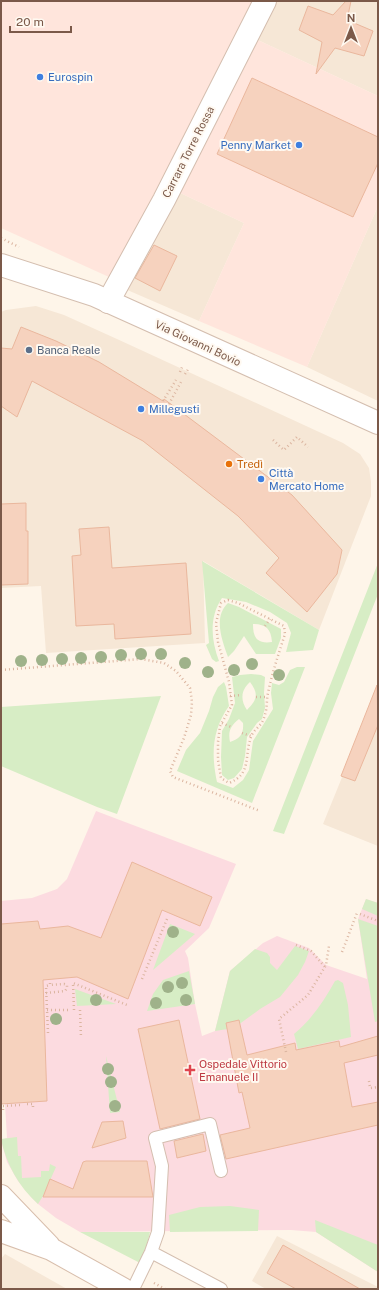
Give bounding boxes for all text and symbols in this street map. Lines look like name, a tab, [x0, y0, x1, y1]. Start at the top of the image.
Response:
scale bar	[10, 8, 71, 34]
north arrow	[331, 8, 371, 48]
text: N	[347, 12, 355, 24]
text: 20 m	[16, 15, 44, 29]
place label: Eurospin	[48, 71, 93, 83]
marker: Eurospin	[35, 72, 45, 82]
street label: Carrara Torre Rossa	[160, 104, 216, 200]
place label: Penny Market	[221, 139, 291, 151]
marker: Penny Market	[294, 140, 304, 150]
street label: Via Giovanni Bovio	[153, 318, 243, 368]
place label: Banca Reale	[37, 344, 100, 356]
marker: Banca Reale	[24, 345, 34, 355]
place label: Millegusti	[149, 403, 199, 415]
marker: Millegusti	[136, 404, 146, 414]
place label: Tredì	[237, 458, 263, 470]
marker: Tredì	[224, 459, 234, 469]
place label: Città Mercato Home	[269, 467, 344, 492]
marker: Città Mercato Home	[256, 474, 266, 484]
place label: Ospedale Vittorio Emanuele II	[199, 1058, 287, 1083]
marker: Ospedale Vittorio Emanuele II	[184, 1064, 196, 1076]

